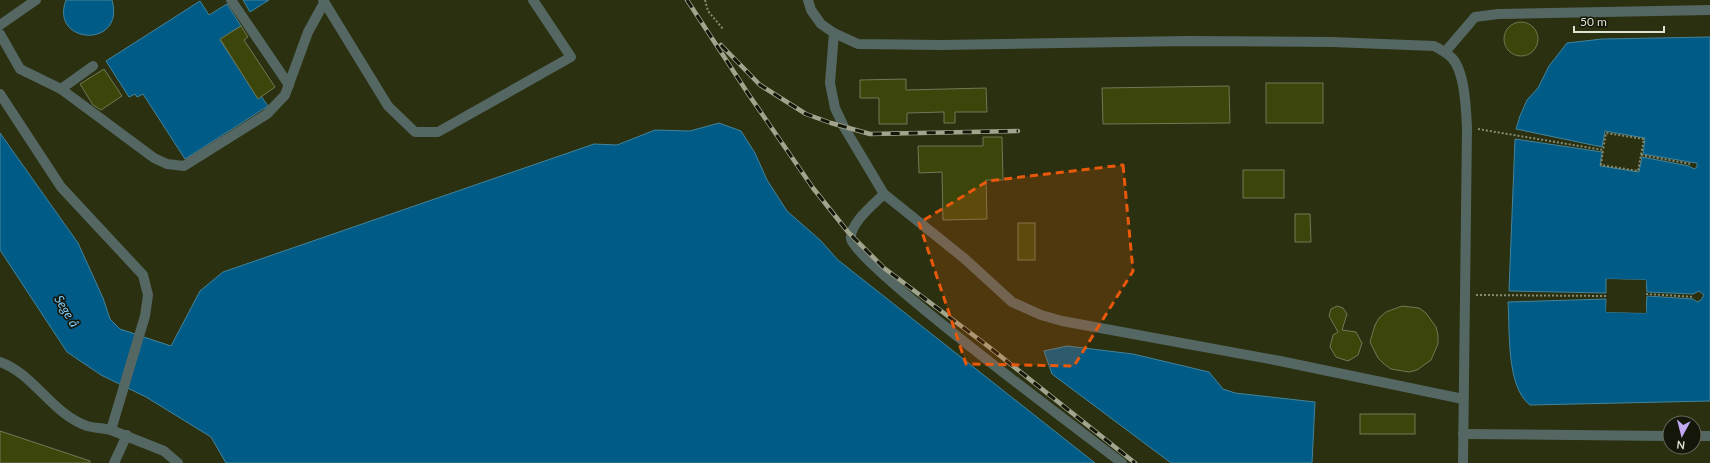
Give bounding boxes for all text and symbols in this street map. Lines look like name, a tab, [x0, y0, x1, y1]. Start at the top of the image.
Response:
scale bar	[1574, 8, 1664, 34]
text: 50 m	[1580, 14, 1607, 29]
water label: Sege å	[51, 292, 83, 330]
north arrow	[1662, 415, 1702, 455]
text: N	[1676, 438, 1686, 452]

